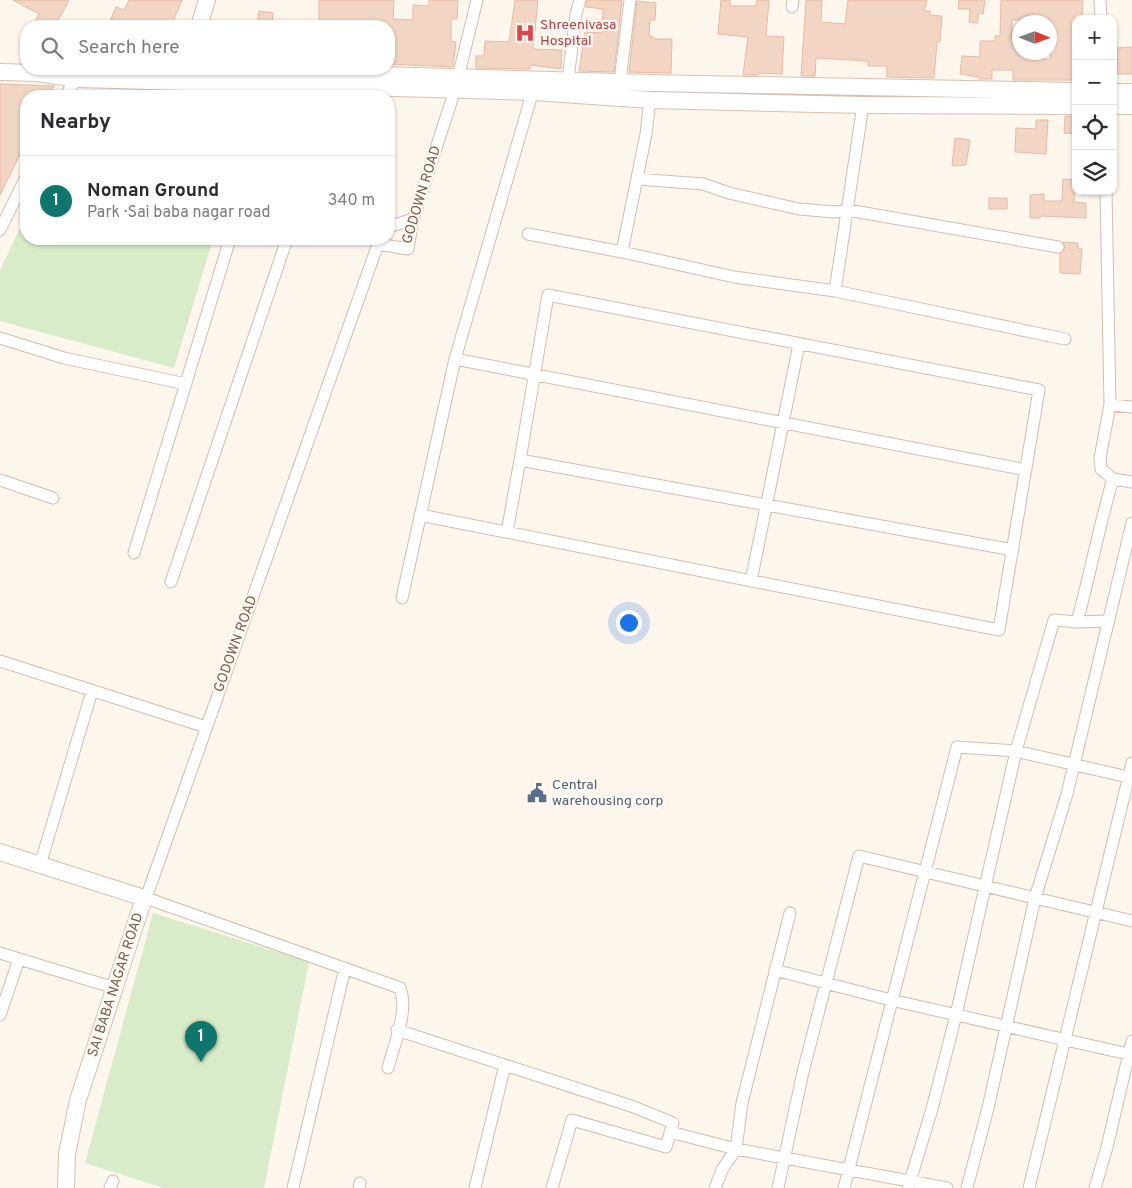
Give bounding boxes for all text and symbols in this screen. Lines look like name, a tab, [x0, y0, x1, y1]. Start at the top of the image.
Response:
north arrow	[1012, 15, 1057, 60]
map controls	[1072, 15, 1117, 195]
button: +	[1072, 15, 1117, 60]
place label: Shreenivasa Hospital	[540, 17, 616, 50]
search box	[20, 20, 395, 75]
hospital icon: Shreenivasa Hospital	[514, 22, 536, 44]
icon: search	[38, 34, 66, 62]
text: Search here	[78, 36, 180, 60]
button: −	[1072, 60, 1117, 105]
button: locate	[1072, 105, 1117, 150]
text: Nearby	[40, 109, 111, 136]
street label: GODOWN ROAD	[399, 144, 445, 246]
button: layers	[1072, 150, 1117, 195]
text: Noman Ground	[87, 179, 219, 203]
text: 1	[53, 191, 59, 211]
text: 340 m	[328, 191, 375, 211]
text: Park · Sai baba nagar road	[87, 203, 271, 223]
street label: GODOWN ROAD	[211, 593, 261, 695]
your location	[616, 610, 642, 636]
place label: Central warehousing corp	[552, 777, 663, 810]
public building icon: Central warehousing corp	[526, 782, 548, 804]
street label: SAI BABA NAGAR ROAD	[85, 911, 147, 1059]
pin: 1	[185, 1021, 217, 1062]

